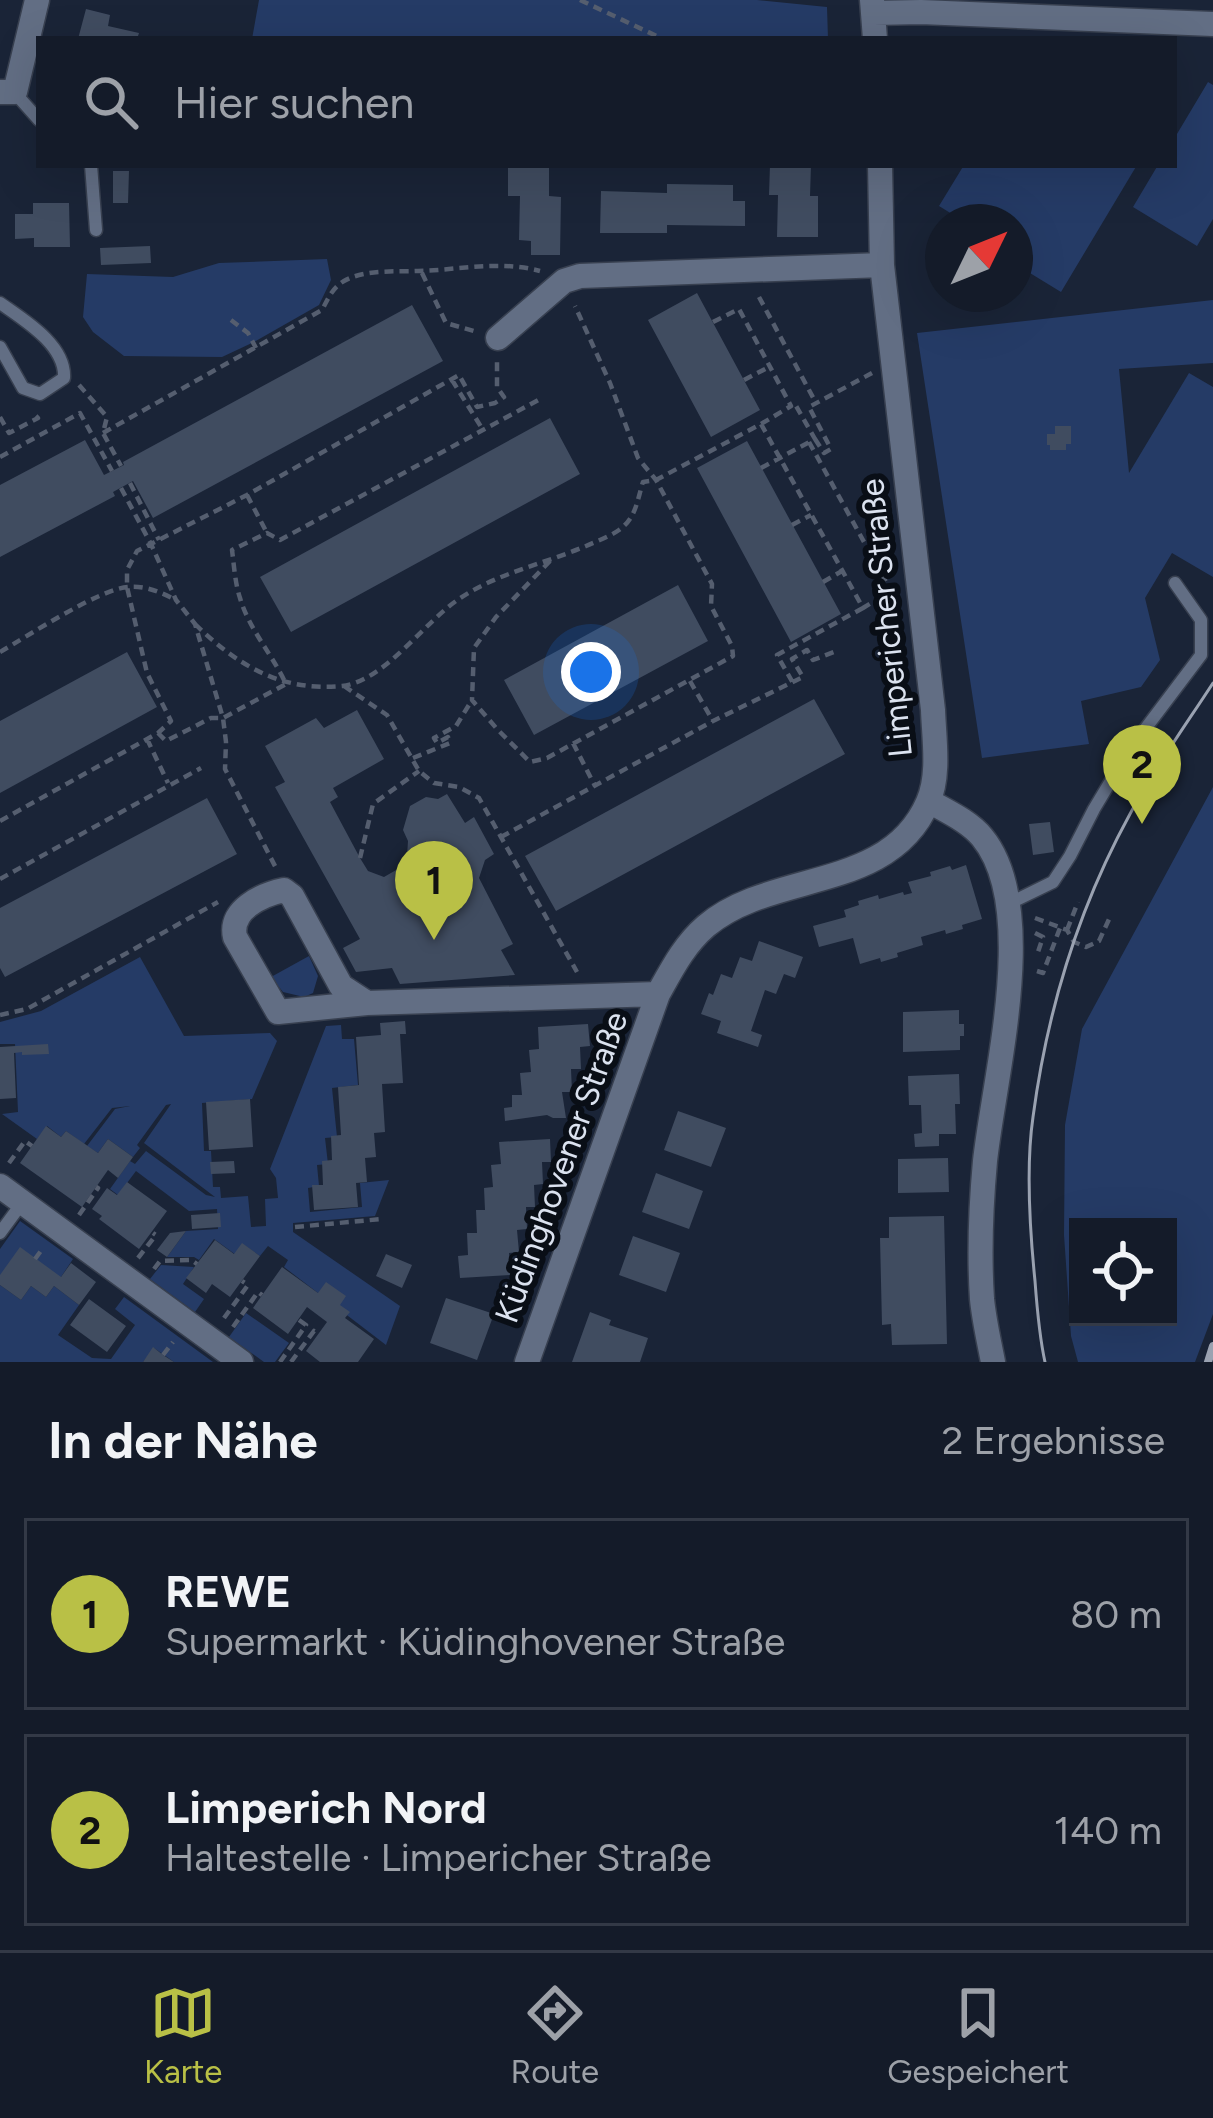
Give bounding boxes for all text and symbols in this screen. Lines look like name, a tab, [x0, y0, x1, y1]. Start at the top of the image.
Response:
search box	[36, 36, 1177, 168]
icon: search	[78, 69, 144, 135]
text: Hier suchen	[174, 75, 414, 129]
north arrow	[925, 204, 1033, 312]
street label: Limpericher Straße	[852, 477, 920, 759]
your location	[561, 642, 621, 702]
pin: 2	[1103, 725, 1181, 824]
pin: 1	[395, 841, 473, 940]
street label: Küdinghovener Straße	[487, 1006, 635, 1328]
map controls	[1069, 1218, 1177, 1326]
button: locate	[1069, 1218, 1177, 1326]
text: In der Nähe	[48, 1410, 318, 1471]
text: 2 Ergebnisse	[942, 1417, 1165, 1464]
text: REWE	[165, 1564, 291, 1618]
text: 1	[82, 1591, 98, 1638]
text: 80 m	[1070, 1591, 1162, 1638]
text: Supermarkt · Küdinghovener Straße	[165, 1618, 785, 1665]
text: Limperich Nord	[165, 1780, 487, 1834]
text: 2	[79, 1807, 101, 1854]
text: 140 m	[1054, 1807, 1162, 1854]
text: Haltestelle · Limpericher Straße	[165, 1834, 712, 1881]
tab: Karte	[144, 1980, 222, 2091]
tab: Route	[511, 1980, 599, 2091]
tab: Gespeichert	[887, 1980, 1069, 2091]

